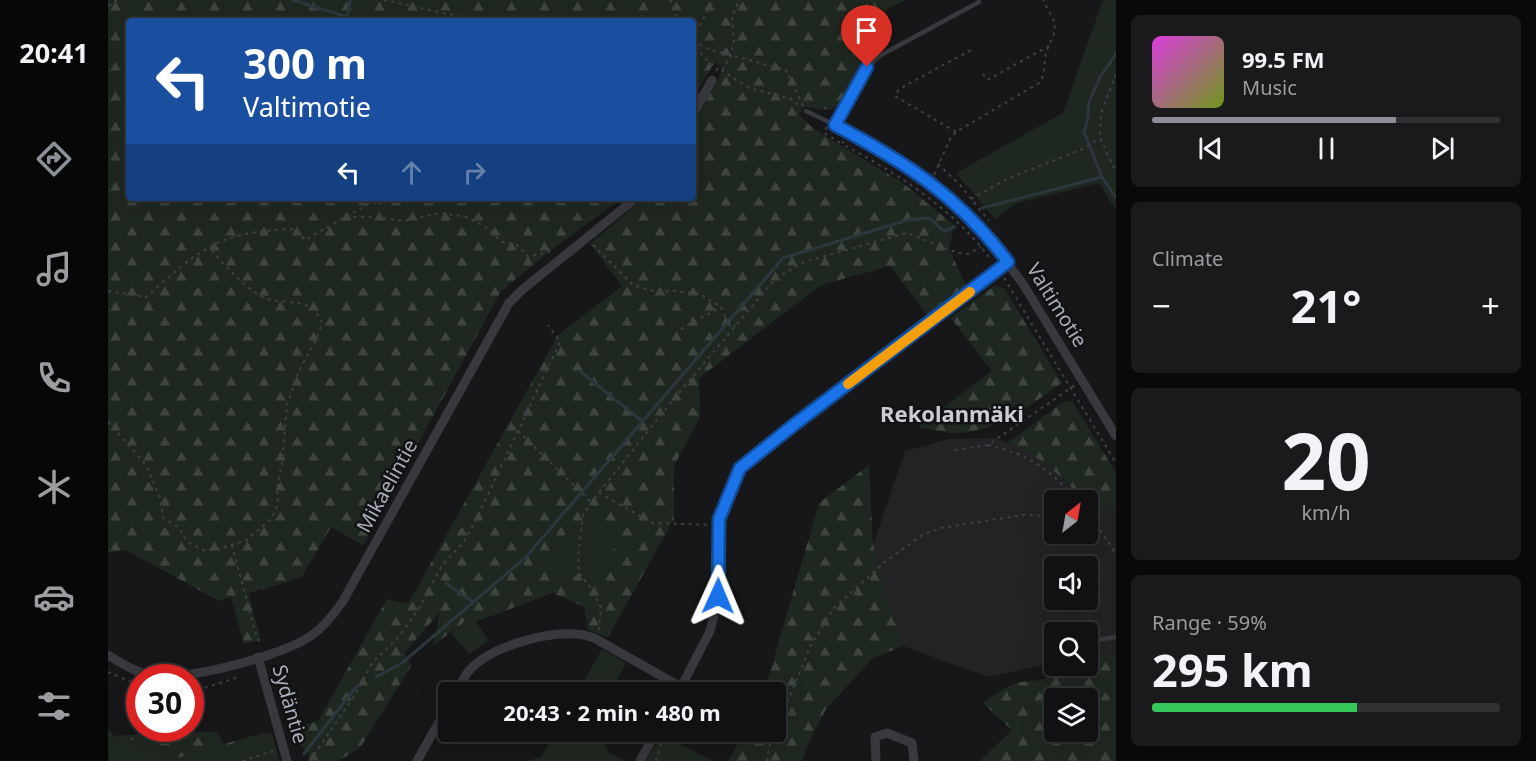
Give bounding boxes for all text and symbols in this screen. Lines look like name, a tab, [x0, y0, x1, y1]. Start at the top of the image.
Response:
pin	[841, 5, 892, 67]
icon: arrive	[850, 14, 883, 47]
text: 20:41	[19, 34, 89, 71]
text: 300 m	[243, 34, 367, 91]
icon: left	[144, 42, 222, 120]
text: 99.5 FM	[1242, 44, 1324, 74]
text: Music	[1242, 74, 1297, 101]
text: Valtimotie	[243, 88, 371, 125]
icon: previous	[1194, 132, 1227, 165]
icon: pause	[1310, 132, 1343, 165]
icon: next	[1426, 132, 1459, 165]
icon: directions	[33, 138, 75, 180]
icon: left	[332, 156, 365, 189]
icon: ahead	[395, 156, 428, 189]
icon: right	[458, 156, 491, 189]
text: Climate	[1152, 245, 1223, 272]
icon: music	[33, 248, 75, 290]
street label: Valtimotie	[1021, 257, 1094, 352]
text: 21°	[1291, 275, 1361, 336]
text: −	[1152, 283, 1171, 328]
text: +	[1481, 283, 1500, 328]
icon: phone	[33, 357, 75, 399]
district label: Rekolanmäki	[880, 398, 1024, 428]
text: 20	[1281, 407, 1371, 513]
street label: Mikaelintie	[350, 434, 423, 537]
icon: climate	[33, 466, 75, 508]
north arrow	[1044, 490, 1098, 544]
map controls	[1044, 490, 1098, 742]
text: km/h	[1301, 499, 1351, 526]
button: sound	[1044, 556, 1098, 610]
position arrow	[686, 564, 750, 628]
icon: car	[33, 576, 75, 618]
text: Range · 59%	[1152, 609, 1267, 636]
button: search	[1044, 622, 1098, 676]
text: 295 km	[1152, 639, 1313, 700]
street label: Sydäntie	[266, 661, 315, 746]
speed limit sign: 30	[126, 664, 204, 742]
icon: filters	[33, 685, 75, 727]
button: layers	[1044, 688, 1098, 742]
text: 20:43 · 2 min · 480 m	[503, 697, 721, 727]

